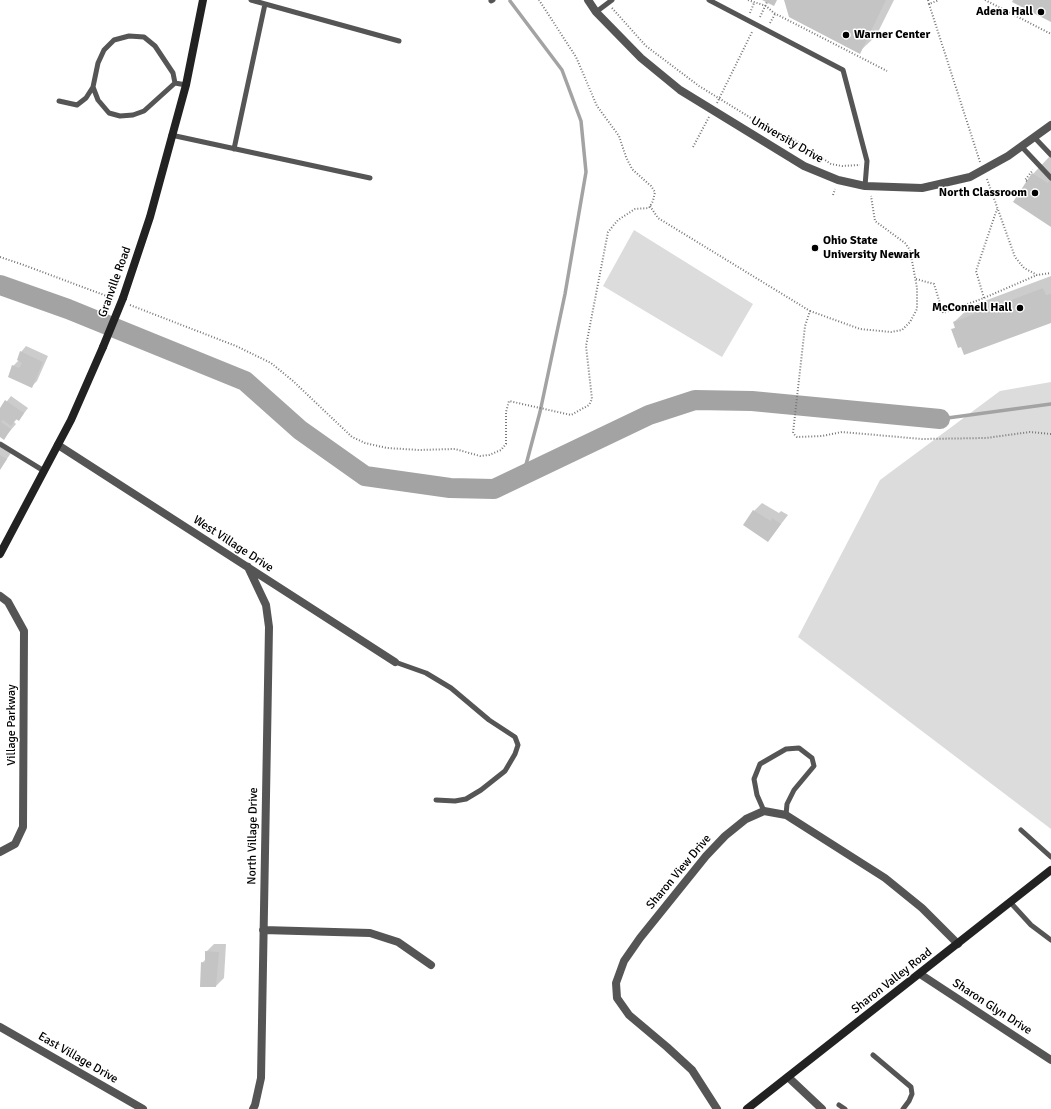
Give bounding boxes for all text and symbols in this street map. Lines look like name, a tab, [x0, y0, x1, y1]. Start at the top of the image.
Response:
place label: Adena Hall	[976, 5, 1033, 19]
marker: Adena Hall	[1036, 7, 1046, 17]
place label: Warner Center	[854, 28, 930, 42]
marker: Warner Center	[841, 30, 851, 40]
street label: University Drive	[748, 113, 826, 167]
place label: North Classroom	[939, 186, 1027, 200]
marker: North Classroom	[1030, 188, 1040, 198]
place label: Ohio State University Newark	[823, 234, 920, 262]
marker: Ohio State University Newark	[810, 243, 820, 253]
street label: Granville Road	[96, 245, 134, 319]
place label: McConnell Hall	[932, 301, 1012, 315]
marker: McConnell Hall	[1015, 303, 1025, 313]
street label: West Village Drive	[190, 513, 276, 575]
street label: Village Parkway	[5, 684, 19, 766]
street label: North Village Drive	[245, 787, 261, 885]
street label: Sharon View Drive	[644, 832, 714, 912]
street label: Sharon Valley Road	[849, 945, 935, 1017]
street label: Sharon Glyn Drive	[950, 976, 1034, 1038]
street label: East Village Drive	[36, 1029, 120, 1087]

